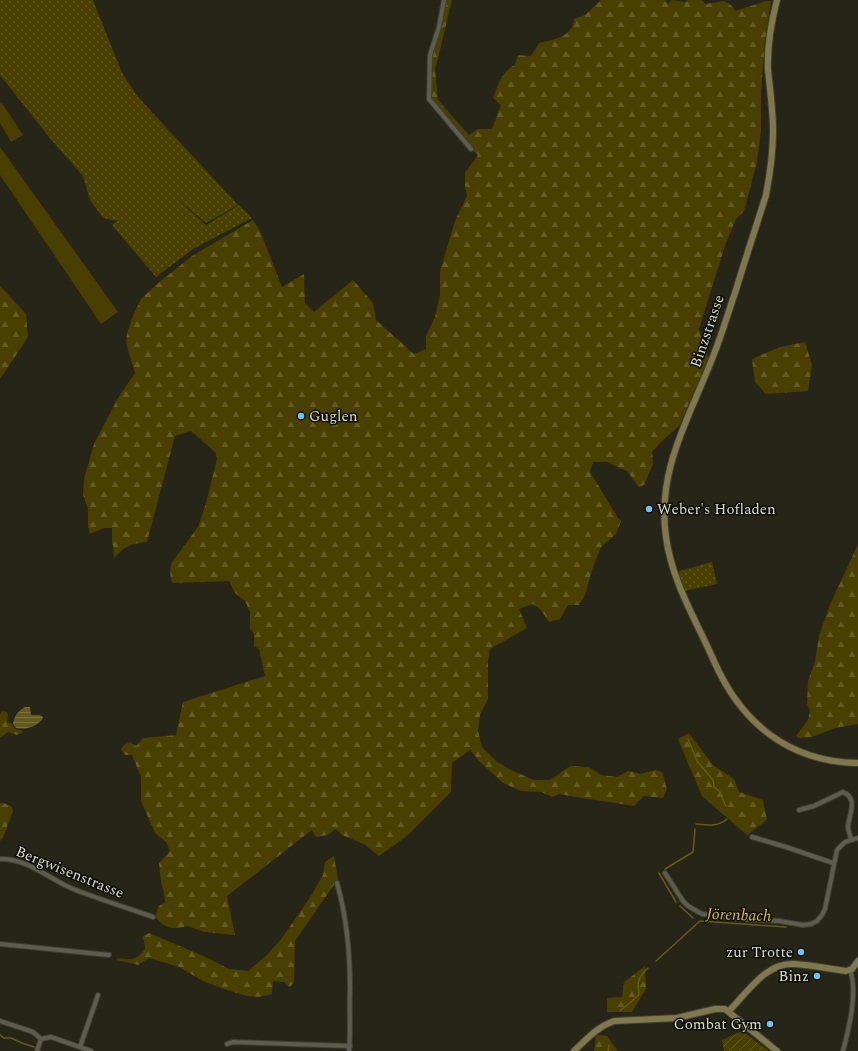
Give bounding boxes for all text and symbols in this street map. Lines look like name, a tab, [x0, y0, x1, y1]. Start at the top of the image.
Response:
street label: Binzstrasse	[684, 292, 731, 371]
place label: Guglen	[309, 405, 358, 428]
marker: Guglen	[296, 411, 306, 421]
place label: Weber's Hofladen	[657, 498, 776, 521]
marker: Weber's Hofladen	[644, 504, 654, 514]
street label: Bergwisenstrasse	[12, 840, 128, 905]
water label: Jörenbach	[705, 902, 772, 928]
place label: zur Trotte	[726, 941, 793, 964]
marker: zur Trotte	[796, 947, 806, 957]
place label: Binz	[779, 965, 809, 988]
marker: Binz	[812, 971, 822, 981]
place label: Combat Gym	[674, 1013, 762, 1036]
marker: Combat Gym	[765, 1019, 775, 1029]

